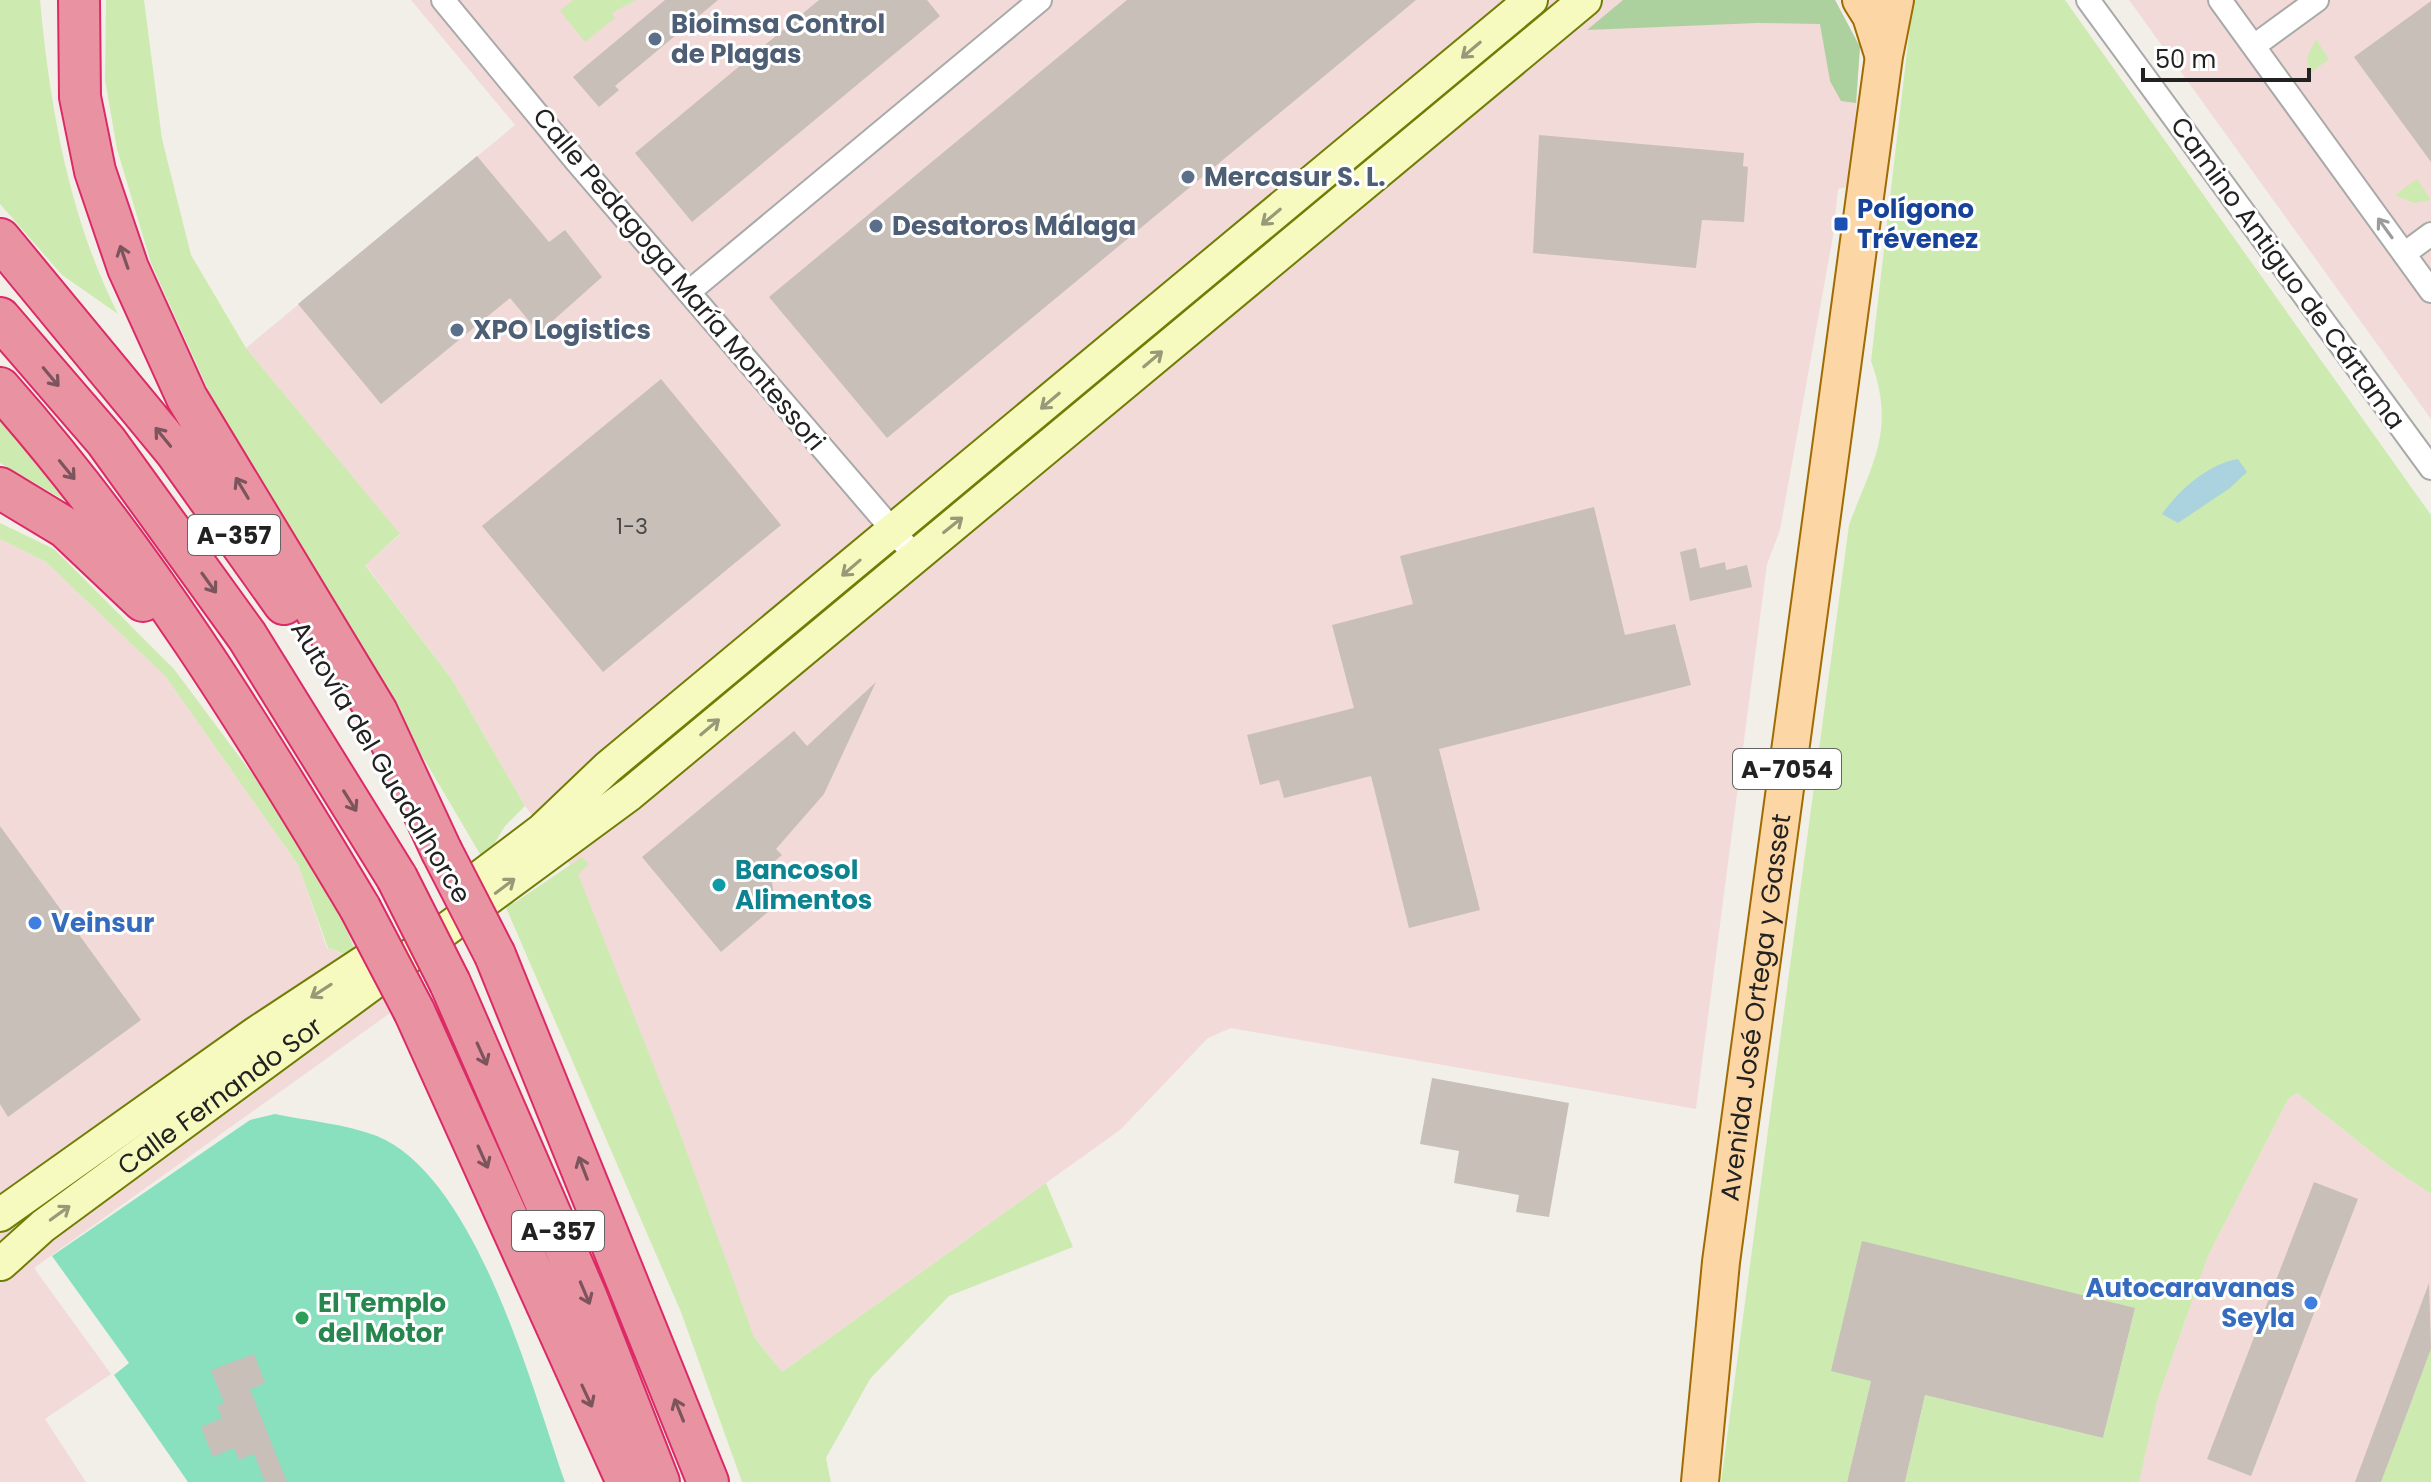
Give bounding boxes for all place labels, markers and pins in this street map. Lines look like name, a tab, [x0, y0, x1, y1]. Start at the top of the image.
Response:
place label: Bioimsa Control de Plagas	[671, 6, 885, 72]
marker: Bioimsa Control de Plagas	[646, 30, 664, 48]
place label: Mercasur S. L.	[1204, 159, 1386, 195]
marker: Mercasur S. L.	[1179, 168, 1197, 186]
place label: Polígono Trévenez	[1857, 191, 1978, 257]
place label: Desatoros Málaga	[892, 208, 1136, 244]
marker: Polígono Trévenez	[1832, 215, 1850, 233]
marker: Desatoros Málaga	[867, 217, 885, 235]
place label: XPO Logistics	[473, 312, 651, 348]
marker: XPO Logistics	[448, 321, 466, 339]
place label: Bancosol Alimentos	[735, 852, 872, 918]
marker: Bancosol Alimentos	[710, 876, 728, 894]
place label: Veinsur	[51, 905, 154, 941]
marker: Veinsur	[26, 914, 44, 932]
place label: Autocaravanas Seyla	[2085, 1270, 2295, 1336]
place label: El Templo del Motor	[318, 1285, 446, 1351]
marker: Autocaravanas Seyla	[2302, 1294, 2320, 1312]
marker: El Templo del Motor	[293, 1309, 311, 1327]

